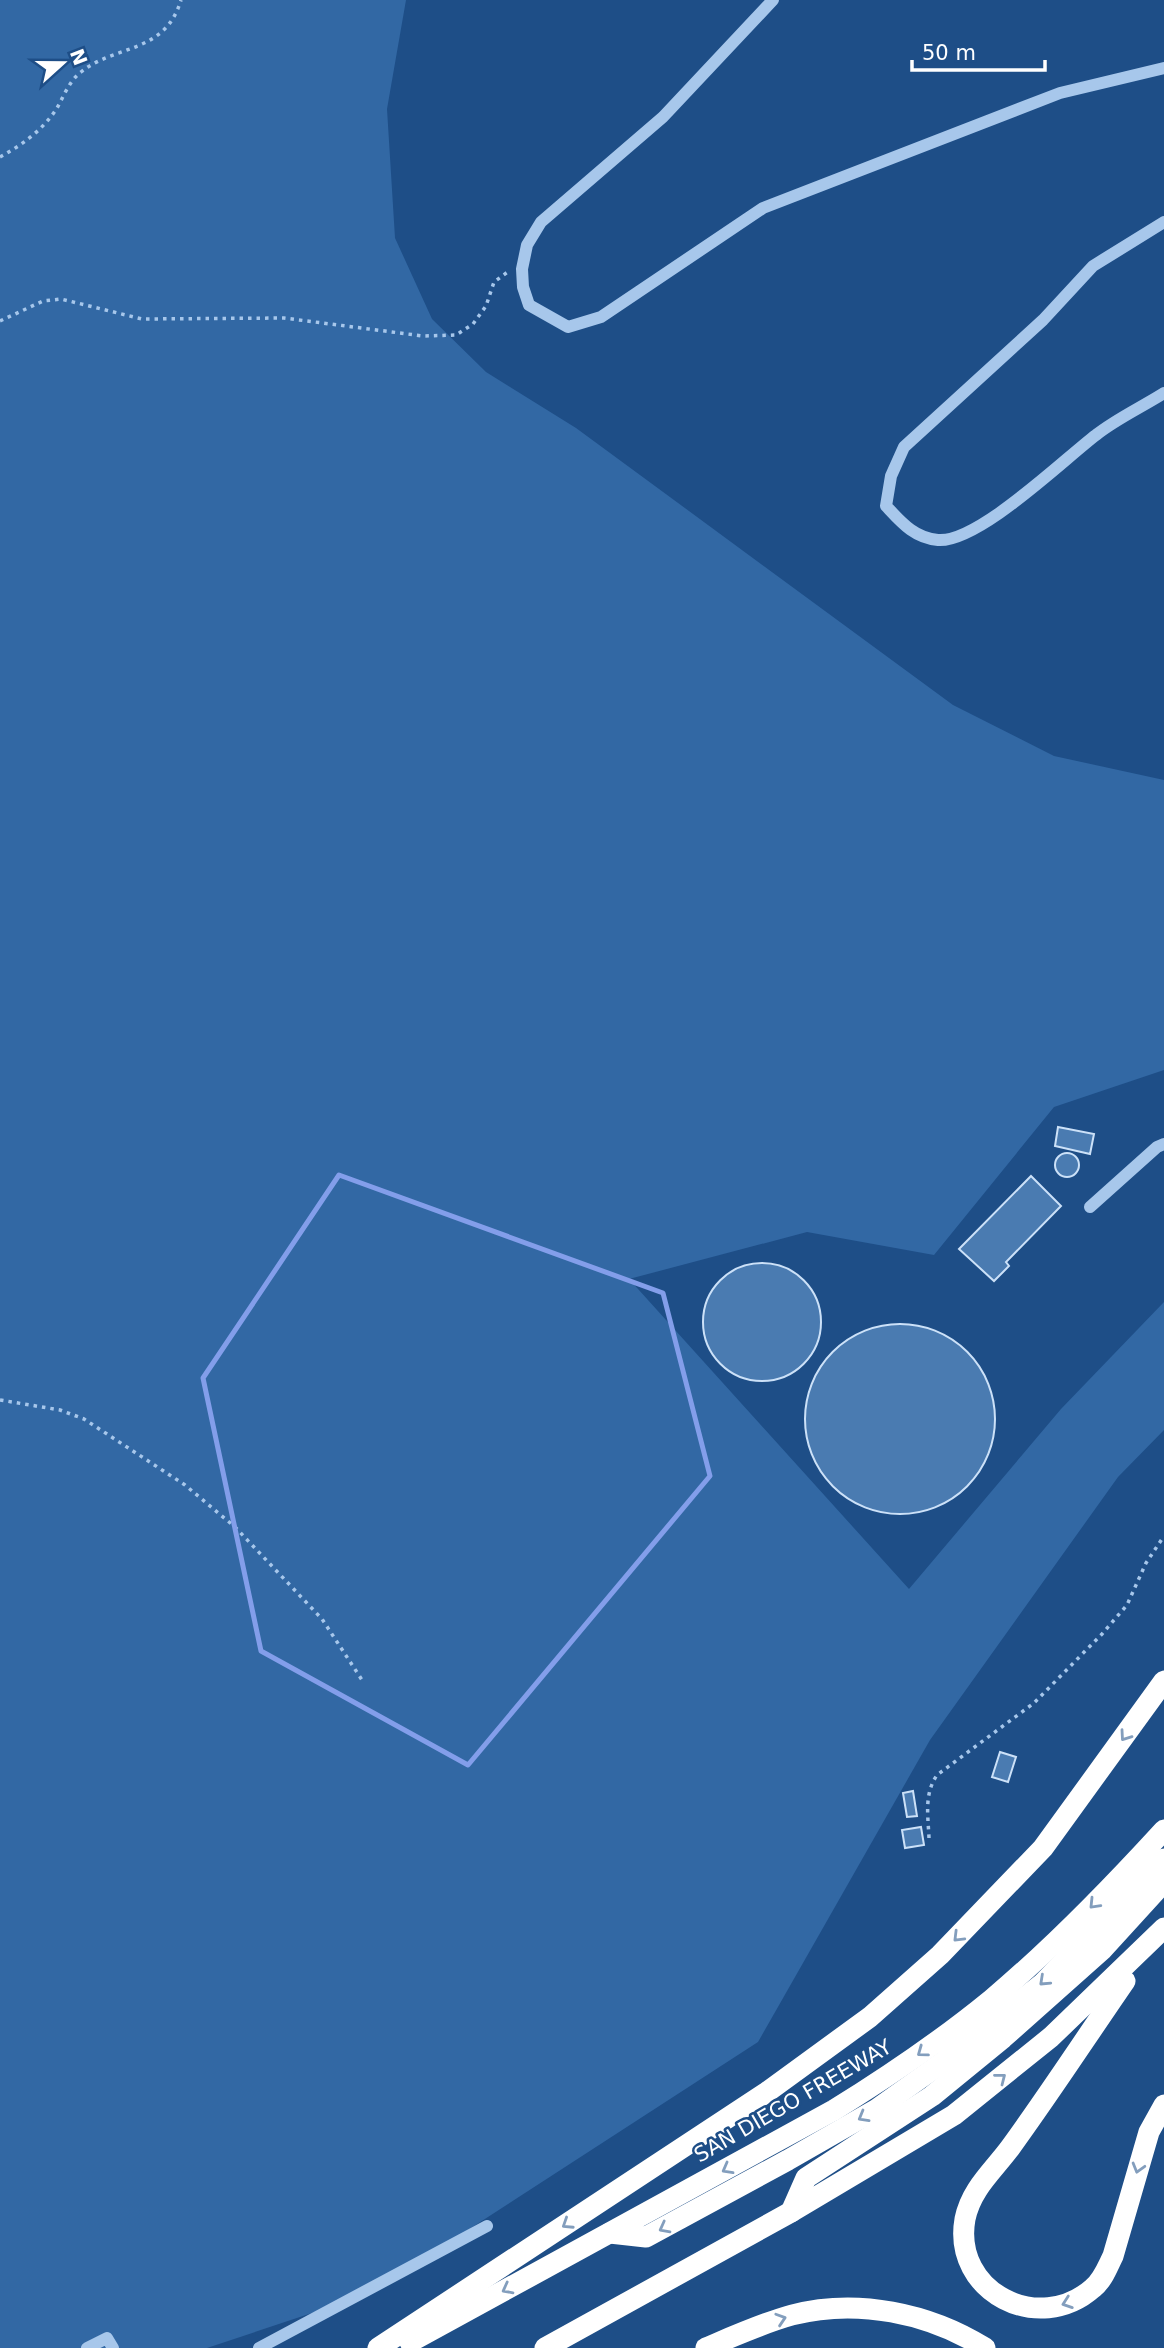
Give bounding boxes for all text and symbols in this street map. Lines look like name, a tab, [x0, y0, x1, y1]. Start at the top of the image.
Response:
north arrow	[28, 28, 98, 98]
scale bar	[912, 28, 1045, 72]
text: 50 m	[922, 41, 976, 65]
text: N	[66, 46, 92, 68]
one-way arrow	[1120, 1728, 1133, 1741]
one-way arrow	[1090, 1896, 1103, 1909]
one-way arrow	[953, 1929, 966, 1942]
one-way arrow	[1039, 1972, 1052, 1985]
street label: SAN DIEGO FREEWAY	[690, 2035, 896, 2167]
one-way arrow	[917, 2044, 930, 2056]
one-way arrow	[993, 2073, 1006, 2086]
one-way arrow	[857, 2109, 870, 2122]
one-way arrow	[722, 2161, 734, 2174]
one-way arrow	[1132, 2162, 1147, 2174]
one-way arrow	[562, 2216, 575, 2228]
one-way arrow	[659, 2220, 671, 2233]
one-way arrow	[501, 2281, 514, 2294]
one-way arrow	[1061, 2295, 1073, 2309]
one-way arrow	[774, 2313, 787, 2327]

